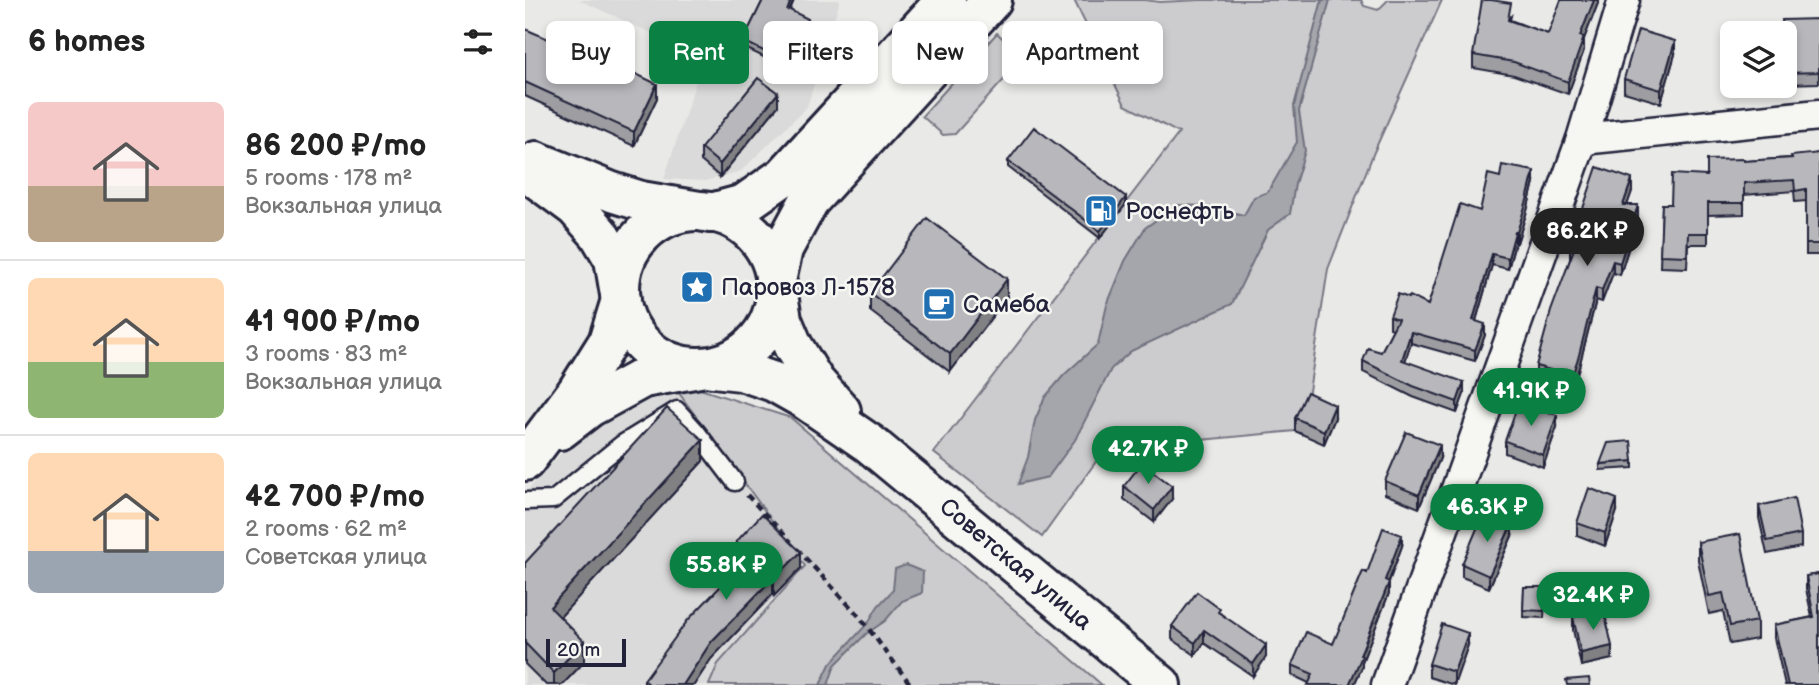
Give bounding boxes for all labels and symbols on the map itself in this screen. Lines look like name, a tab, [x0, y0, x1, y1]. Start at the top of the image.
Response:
fuel station icon: Роснефть	[1082, 192, 1120, 230]
place label: Роснефть	[1125, 197, 1234, 226]
pin: 86.2K ₽	[1522, 208, 1652, 268]
place icon: Паровоз Л-1578	[678, 268, 716, 306]
place label: Паровоз Л-1578	[721, 273, 895, 302]
cafe icon: Самеба	[920, 285, 958, 323]
place label: Самеба	[963, 290, 1050, 319]
pin: 41.9K ₽	[1466, 368, 1596, 428]
pin: 42.7K ₽	[1083, 426, 1213, 486]
pin: 46.3K ₽	[1422, 484, 1552, 544]
street label: Советская улица	[934, 492, 1098, 637]
pin: 55.8K ₽	[661, 542, 791, 602]
pin: 32.4K ₽	[1528, 572, 1658, 632]
scale bar	[546, 636, 627, 668]

